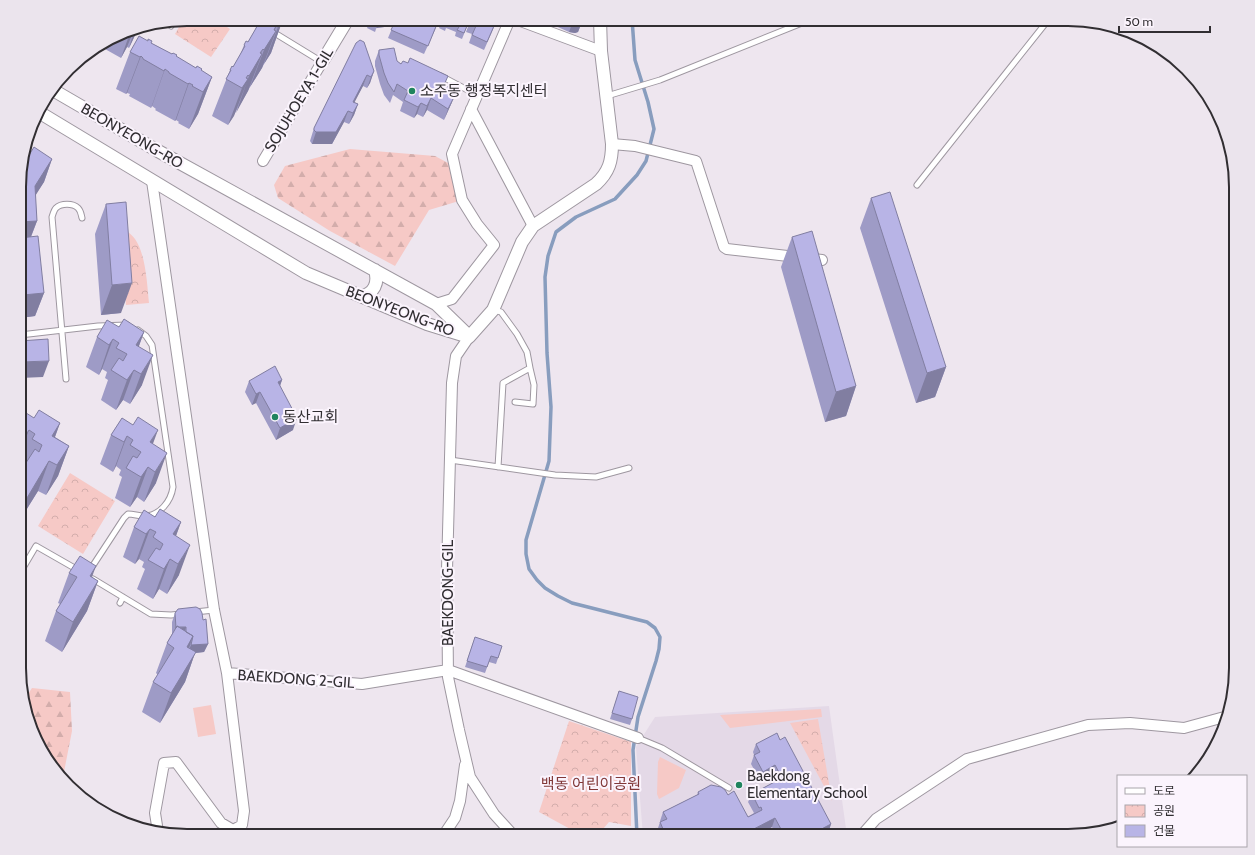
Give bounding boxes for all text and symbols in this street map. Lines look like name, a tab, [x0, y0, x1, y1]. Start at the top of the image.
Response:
scale bar	[1119, 8, 1210, 34]
text: 50 m	[1125, 14, 1153, 29]
street label: SOJUHOEYA 1-GIL	[261, 44, 337, 155]
place label: 소주동 행정복지센터	[420, 82, 548, 100]
marker: 소주동 행정복지센터	[407, 86, 417, 96]
street label: BEONYEONG-RO	[78, 99, 186, 173]
street label: BEONYEONG-RO	[343, 282, 457, 340]
place label: 동산교회	[283, 408, 338, 426]
marker: 동산교회	[270, 412, 280, 422]
street label: BAEKDONG-GIL	[439, 540, 457, 646]
street label: BAEKDONG 2-GIL	[237, 666, 355, 692]
place label: Baekdong Elementary School	[747, 767, 868, 802]
park label: 백동 어린이공원	[541, 775, 641, 793]
legend	[1117, 775, 1247, 847]
marker: Baekdong Elementary School	[734, 780, 744, 790]
text: 도로	[1153, 783, 1175, 798]
text: 공원	[1153, 803, 1175, 818]
text: 건물	[1153, 823, 1175, 838]

